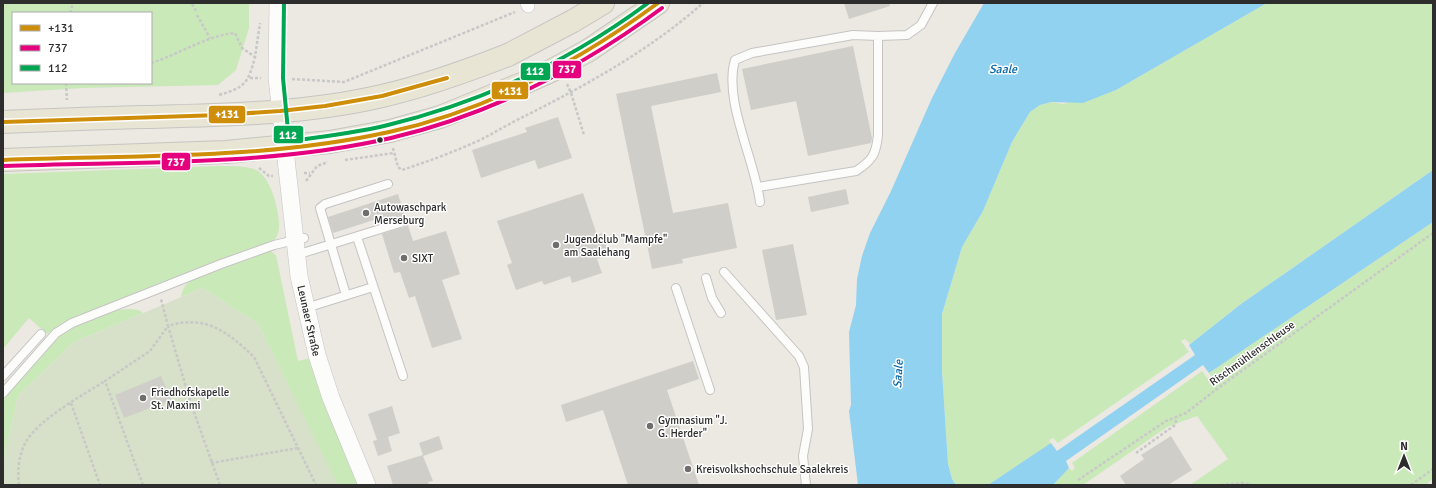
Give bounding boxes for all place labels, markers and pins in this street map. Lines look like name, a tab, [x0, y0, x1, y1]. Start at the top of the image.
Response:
unlabelled marker	[375, 135, 385, 145]
place label: Autowaschpark Merseburg	[374, 201, 447, 227]
marker: Autowaschpark Merseburg	[361, 208, 371, 218]
place label: Jugendclub "Mampfe" am Saalehang	[564, 233, 667, 259]
marker: Jugendclub "Mampfe" am Saalehang	[551, 240, 561, 250]
place label: SIXT	[412, 252, 434, 265]
marker: SIXT	[399, 253, 409, 263]
place label: Friedhofskapelle St. Maximi	[151, 386, 229, 412]
marker: Friedhofskapelle St. Maximi	[138, 393, 148, 403]
place label: Gymnasium "J. G. Herder"	[658, 414, 727, 440]
marker: Gymnasium "J. G. Herder"	[645, 421, 655, 431]
place label: Kreisvolkshochschule Saalekreis	[696, 463, 848, 476]
marker: Kreisvolkshochschule Saalekreis	[683, 464, 693, 474]

